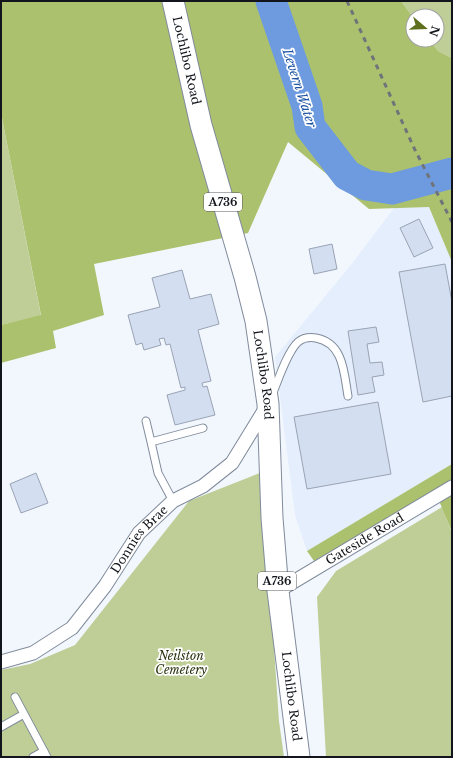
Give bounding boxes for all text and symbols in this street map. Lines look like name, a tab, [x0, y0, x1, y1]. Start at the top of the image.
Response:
north arrow	[405, 8, 445, 48]
street label: Lochlibo Road	[170, 15, 204, 106]
text: N	[426, 24, 443, 39]
water label: Levern Water	[278, 46, 321, 131]
road number: A736	[204, 193, 242, 211]
street label: Lochlibo Road	[250, 329, 277, 420]
street label: Donnies Brae	[107, 502, 171, 576]
street label: Gateside Road	[323, 510, 406, 568]
road number: A736	[258, 572, 296, 590]
park label: Neilston Cemetery	[155, 648, 208, 677]
street label: Lochlibo Road	[279, 650, 305, 742]

